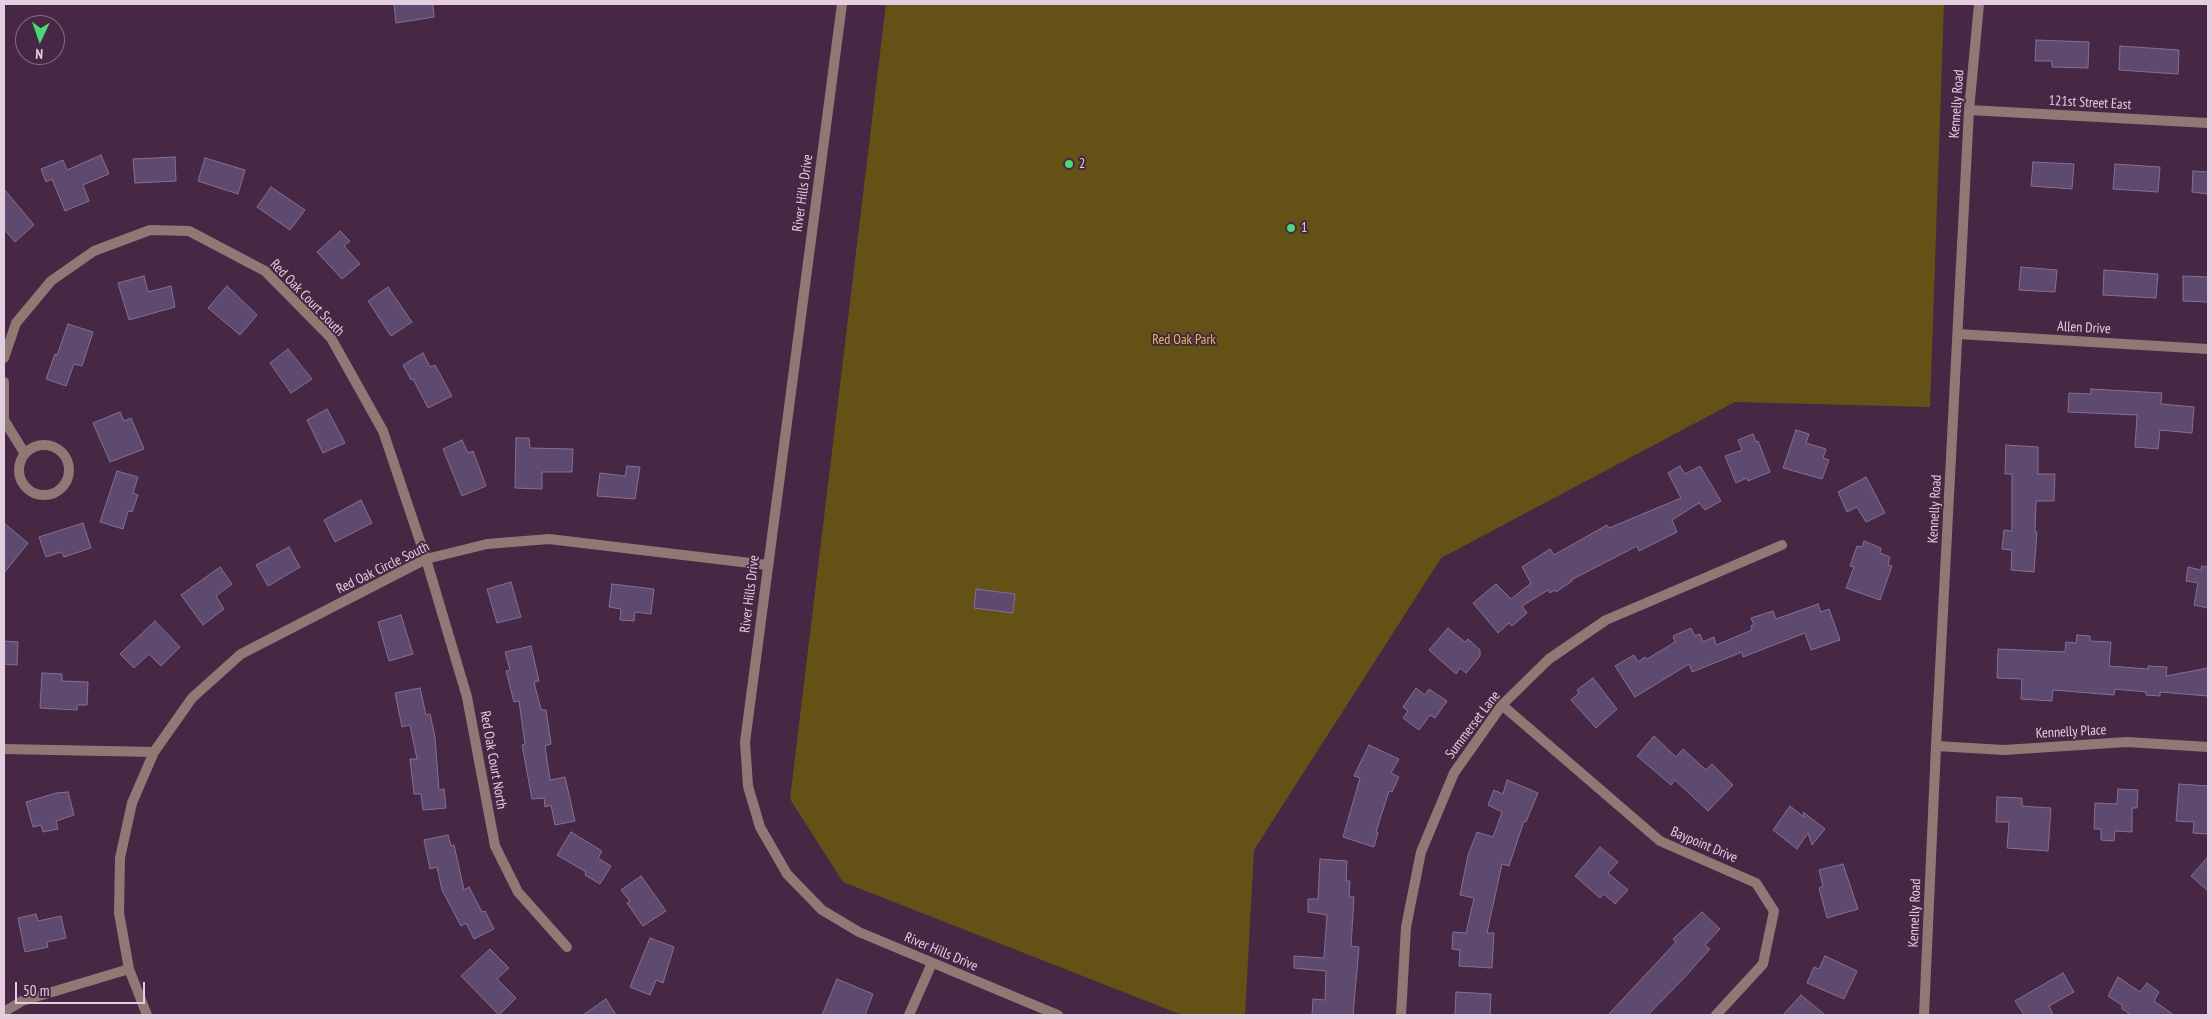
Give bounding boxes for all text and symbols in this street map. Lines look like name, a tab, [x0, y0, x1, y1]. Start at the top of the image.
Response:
north arrow	[15, 15, 65, 65]
text: N	[35, 45, 44, 63]
street label: Kennelly Road	[1946, 69, 1968, 139]
street label: 121st Street East	[2048, 92, 2132, 114]
street label: River Hills Drive	[789, 153, 817, 233]
place label: 2	[1079, 156, 1085, 172]
marker: 2	[1063, 158, 1075, 170]
place label: 1	[1301, 220, 1307, 236]
marker: 1	[1285, 222, 1297, 234]
street label: Red Oak Court South	[266, 256, 348, 340]
street label: Allen Drive	[2057, 318, 2111, 338]
park label: Red Oak Park	[1152, 332, 1216, 348]
street label: Kennelly Road	[1925, 474, 1945, 544]
street label: Red Oak Circle South	[334, 538, 432, 598]
street label: River Hills Drive	[737, 554, 763, 634]
street label: Summerset Lane	[1442, 688, 1504, 762]
street label: Red Oak Court North	[476, 710, 510, 810]
street label: Kennelly Place	[2035, 722, 2107, 742]
street label: Baypoint Drive	[1668, 823, 1740, 867]
street label: Kennelly Road	[1905, 878, 1925, 948]
street label: River Hills Drive	[902, 929, 980, 975]
scale bar	[18, 972, 148, 1004]
text: 50 m	[23, 981, 49, 1000]

